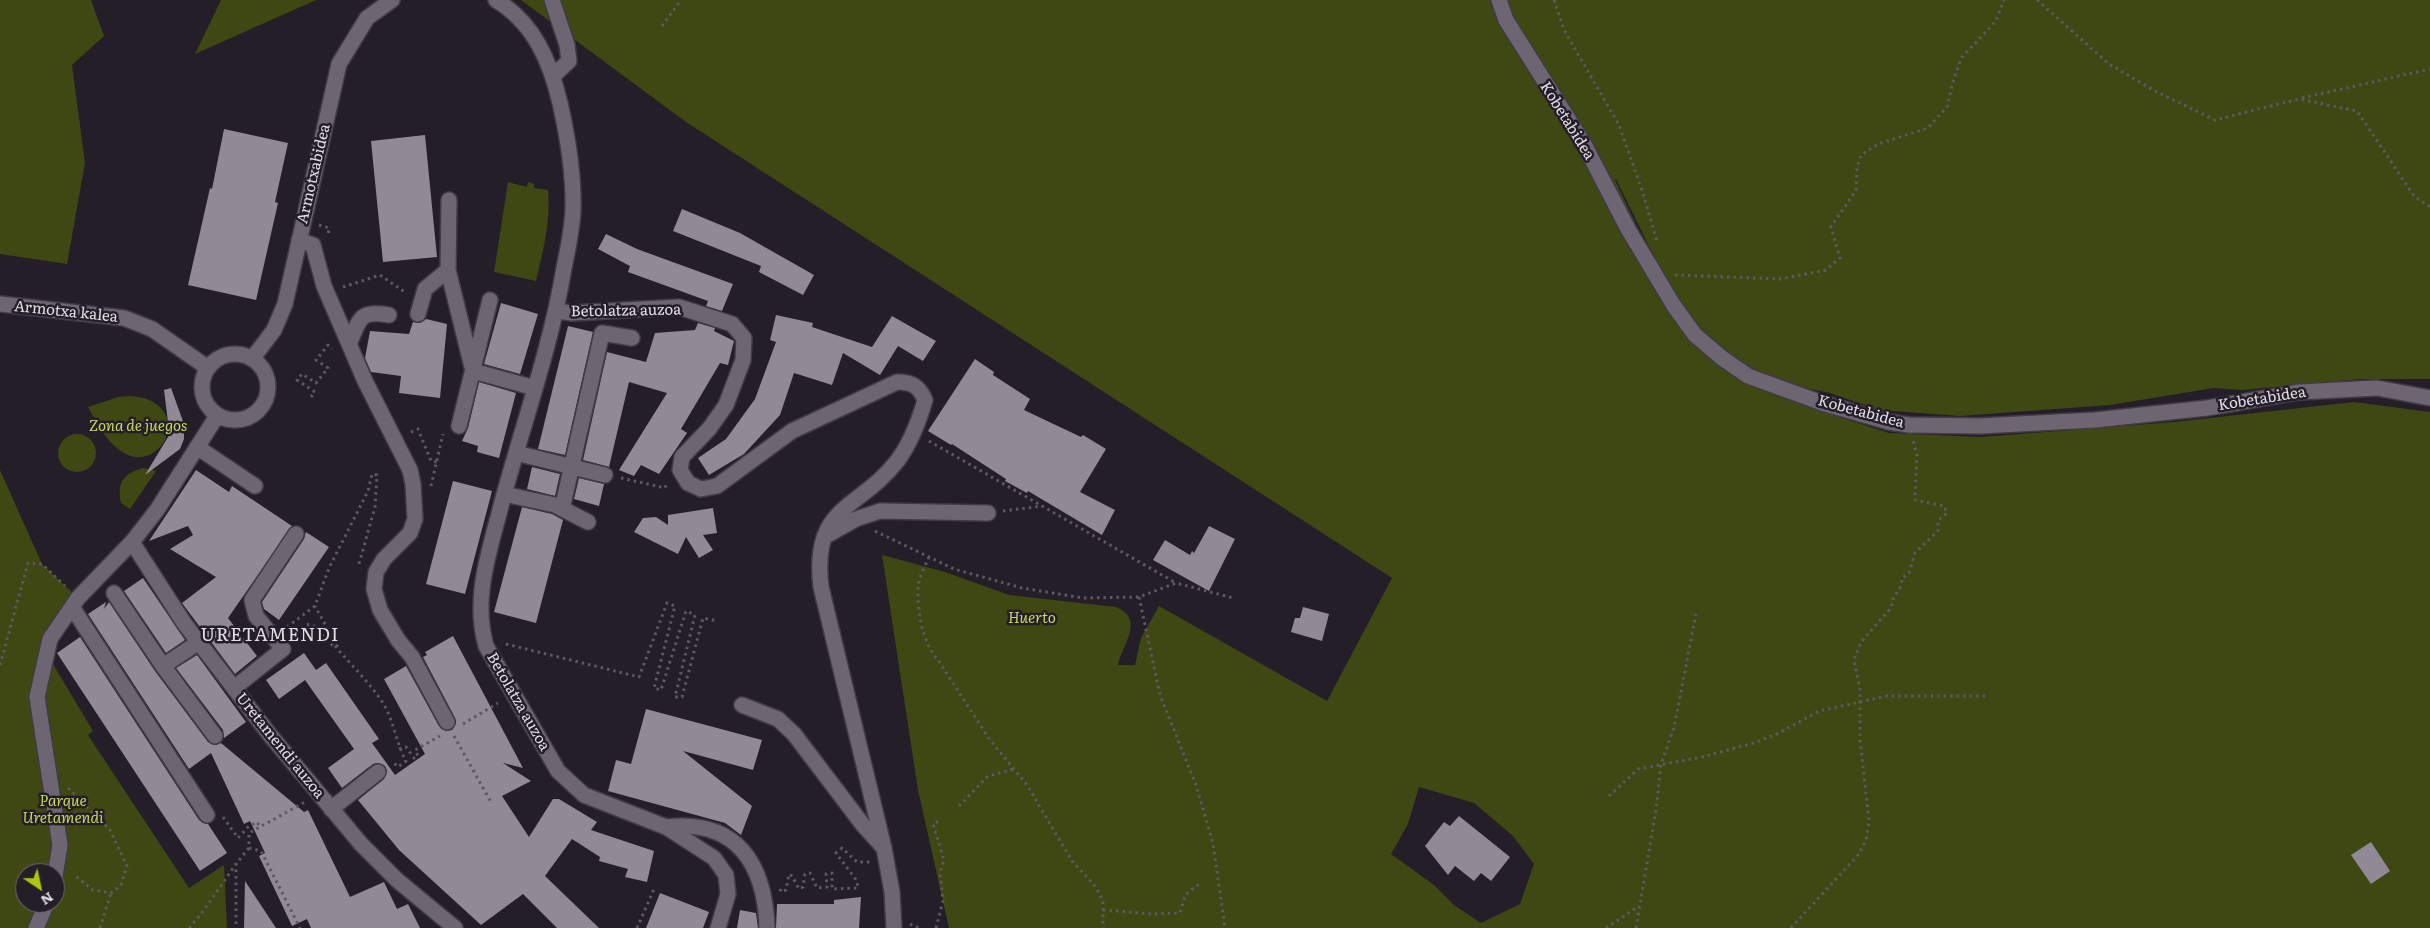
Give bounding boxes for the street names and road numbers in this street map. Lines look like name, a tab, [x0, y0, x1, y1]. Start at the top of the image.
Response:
street label: Kobetabidea	[1536, 79, 1598, 163]
street label: Armotxabidea	[294, 122, 334, 226]
street label: Armotxa kalea	[13, 298, 119, 326]
street label: Betolatza auzoa	[571, 301, 681, 321]
street label: Kobetabidea	[2217, 383, 2307, 415]
street label: Kobetabidea	[1816, 392, 1906, 432]
street label: Betolatza auzoa	[483, 650, 553, 754]
street label: Uretamendi auzoa	[232, 690, 328, 802]

